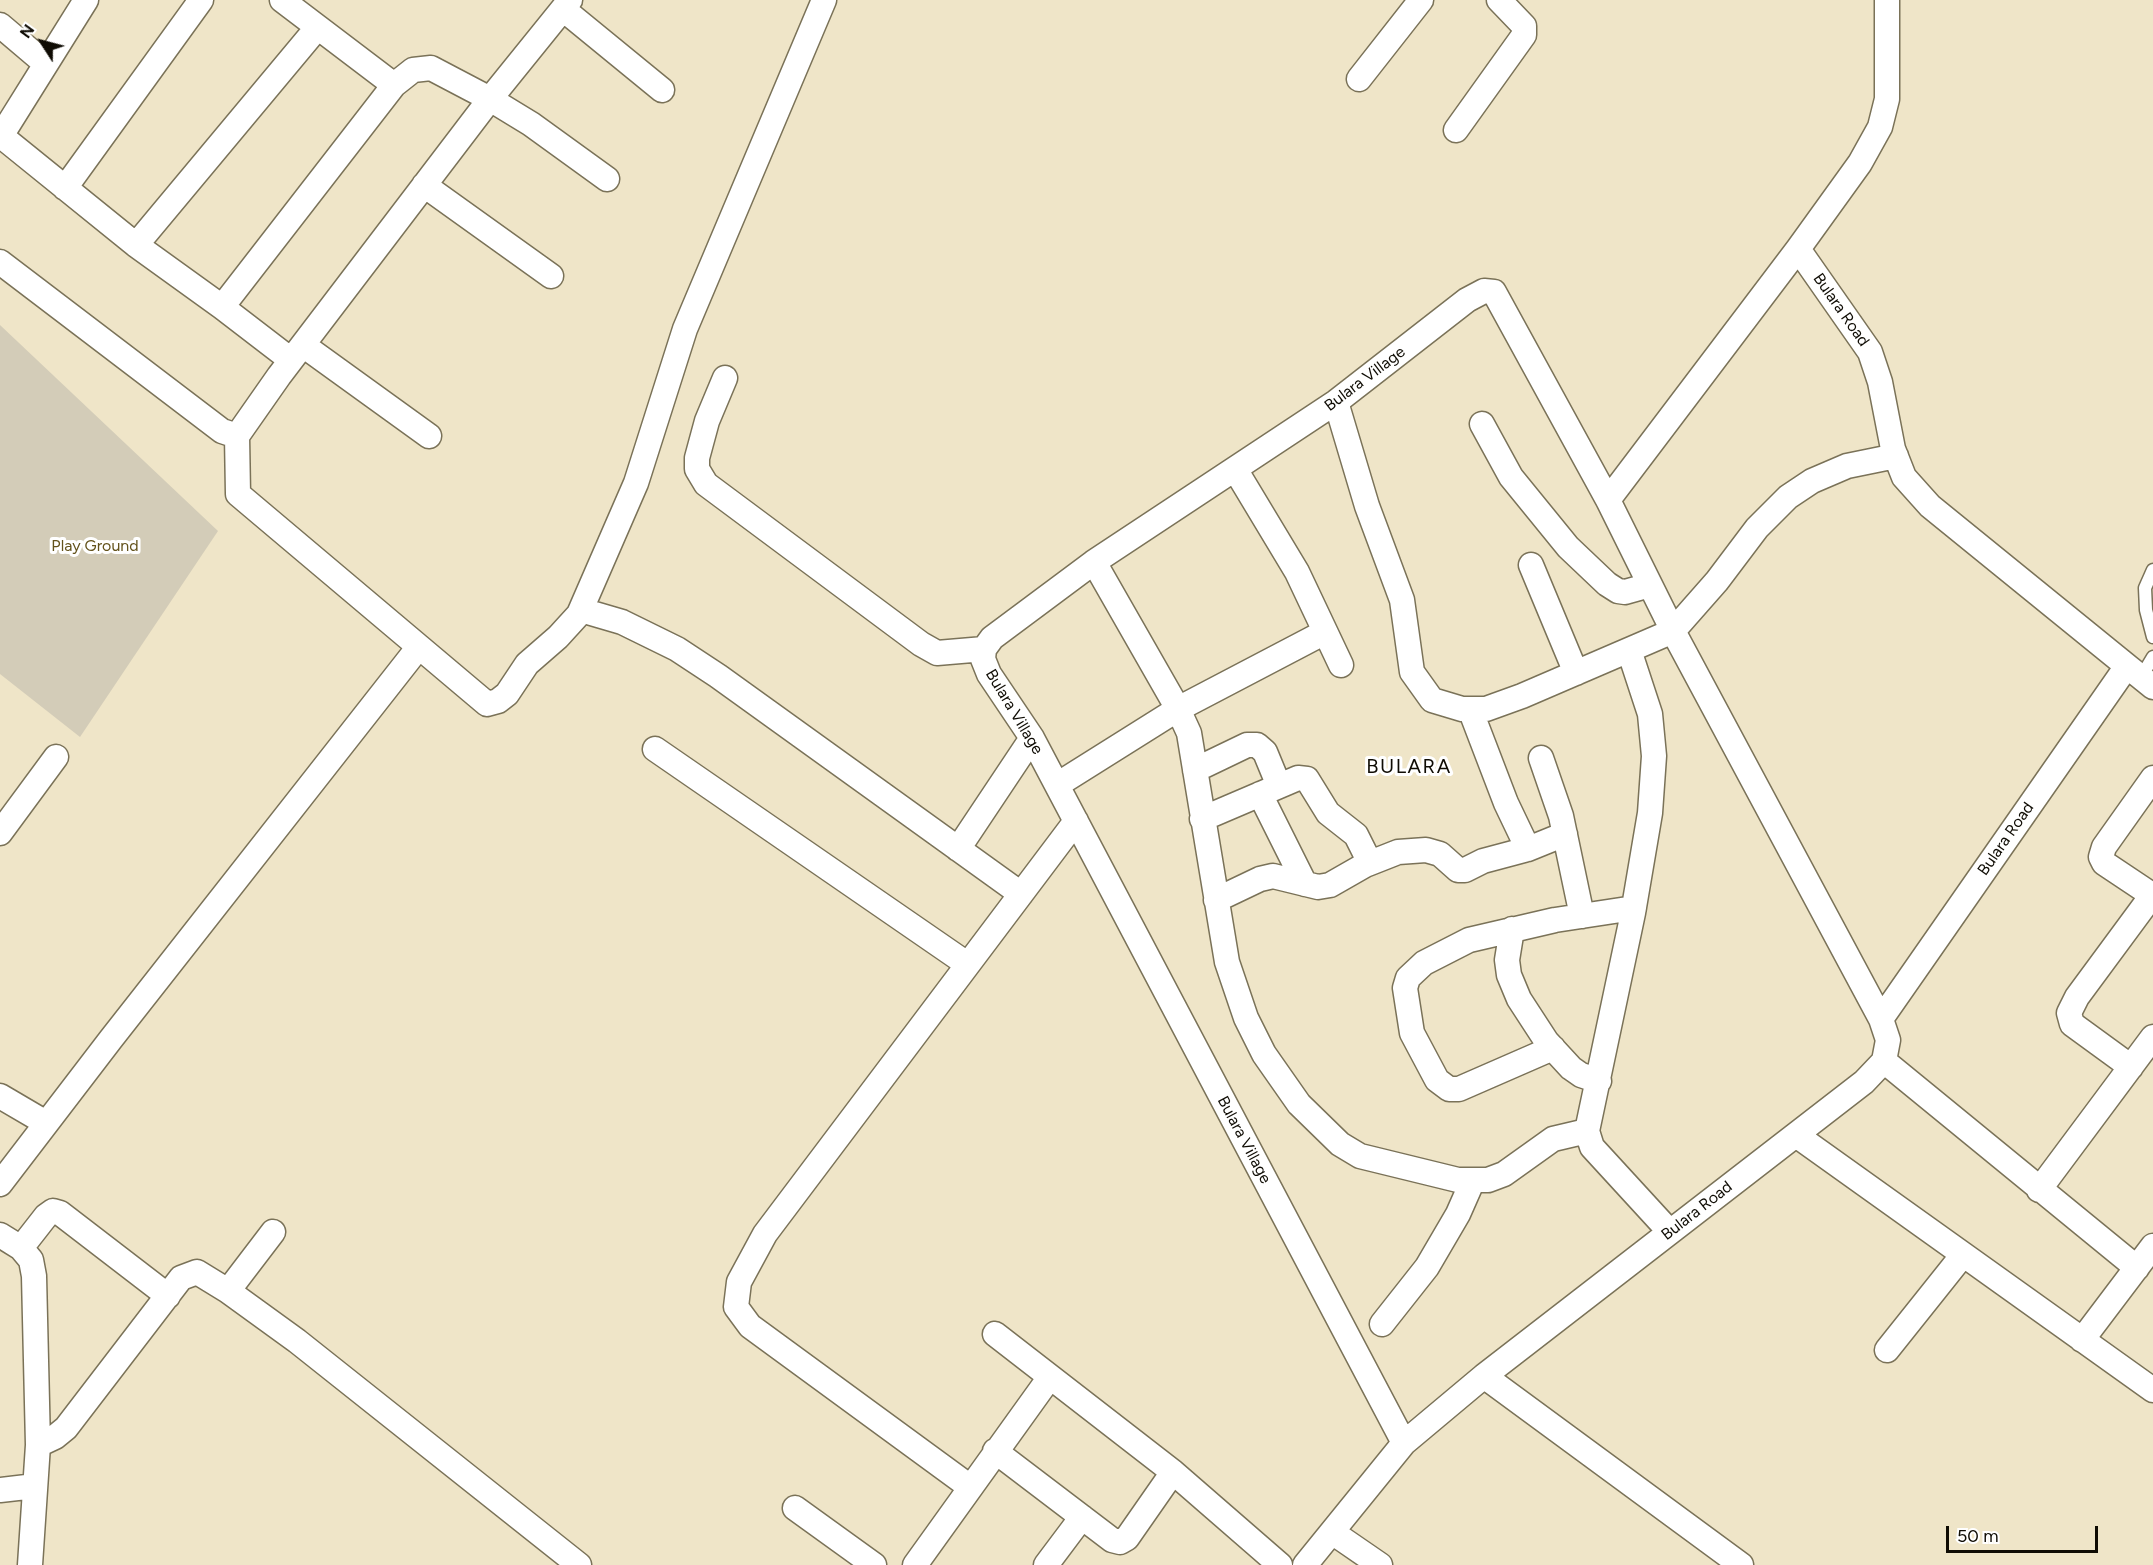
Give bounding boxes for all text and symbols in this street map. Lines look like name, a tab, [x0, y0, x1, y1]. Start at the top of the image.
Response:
north arrow	[12, 12, 72, 72]
text: N	[16, 21, 38, 42]
street label: Bulara Road	[1809, 270, 1873, 350]
street label: Bulara Village	[1321, 342, 1409, 416]
park label: Play Ground	[51, 536, 139, 556]
street label: Bulara Village	[981, 666, 1047, 758]
district label: BULARA	[1366, 755, 1452, 779]
street label: Bulara Road	[1974, 799, 2038, 879]
street label: Bulara Village	[1213, 1093, 1275, 1187]
street label: Bulara Road	[1658, 1177, 1736, 1245]
scale bar	[1949, 1514, 2100, 1552]
text: 50 m	[1957, 1525, 1999, 1547]

